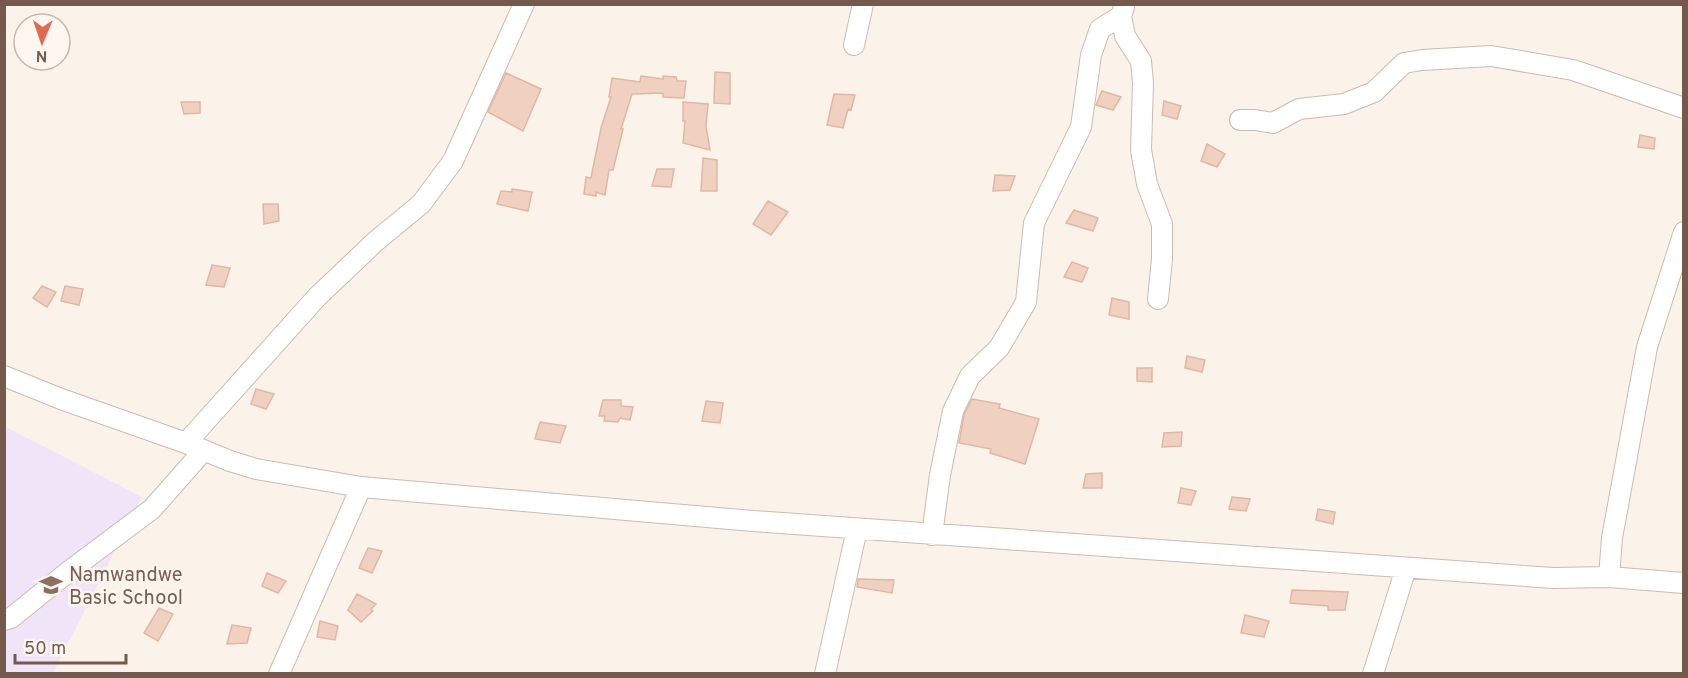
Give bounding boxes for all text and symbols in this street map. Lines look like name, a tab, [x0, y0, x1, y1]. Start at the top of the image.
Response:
north arrow	[12, 12, 72, 72]
text: N	[35, 45, 48, 65]
place label: Namwandwe Basic School	[69, 563, 183, 612]
school or university icon: Namwandwe Basic School	[38, 572, 64, 598]
scale bar	[15, 627, 126, 665]
text: 50 m	[24, 638, 66, 661]

